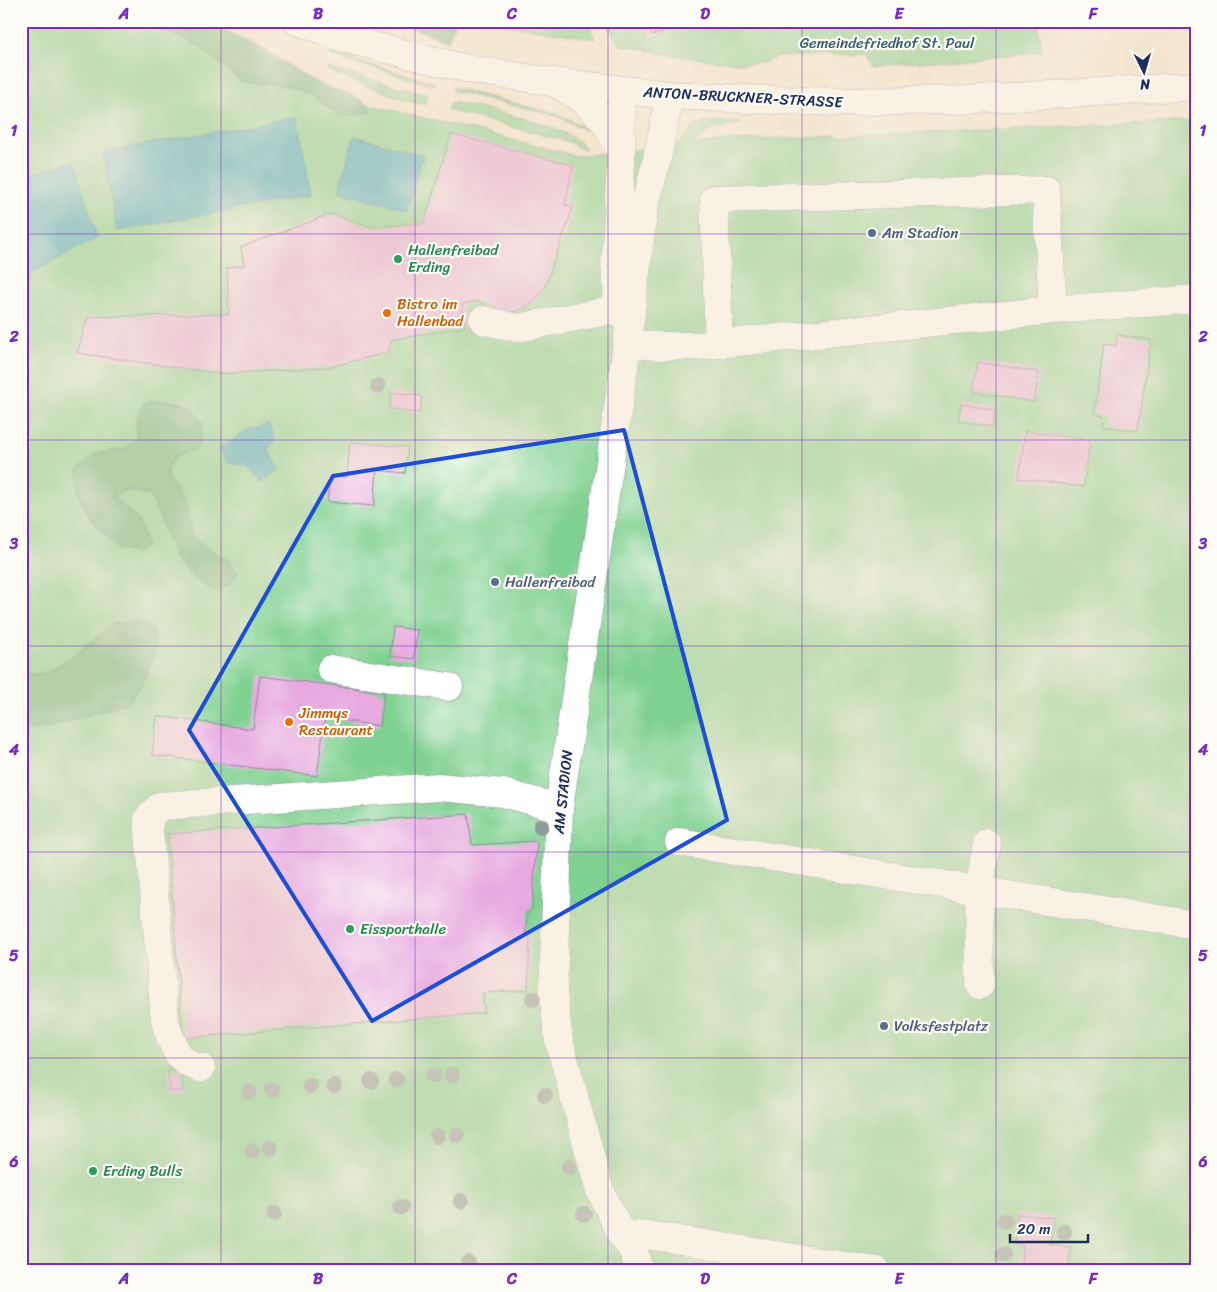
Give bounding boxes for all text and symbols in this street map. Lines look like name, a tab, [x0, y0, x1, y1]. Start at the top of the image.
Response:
text: A	[118, 0, 129, 28]
text: B	[313, 0, 324, 28]
text: C	[506, 0, 518, 28]
text: D	[700, 0, 710, 28]
text: E	[895, 0, 905, 28]
text: F	[1088, 0, 1099, 28]
park label: Gemeindefriedhof St. Paul	[800, 30, 975, 56]
north arrow	[1120, 48, 1170, 98]
text: N	[1139, 71, 1152, 97]
street label: ANTON-BRUCKNER-STRASSE	[642, 79, 845, 115]
text: 1	[11, 116, 18, 145]
text: 1	[1200, 116, 1207, 145]
place label: Am Stadion	[881, 220, 958, 246]
marker: Am Stadion	[866, 227, 878, 239]
place label: Hallenfreibad Erding	[408, 237, 499, 280]
marker: Hallenfreibad Erding	[392, 253, 404, 265]
place label: Bistro im Hallenbad	[397, 291, 464, 334]
marker: Bistro im Hallenbad	[381, 307, 393, 319]
text: 2	[8, 322, 19, 351]
text: 2	[1197, 322, 1208, 351]
text: 3	[9, 529, 19, 558]
text: 3	[1198, 529, 1208, 558]
place label: Hallenfreibad	[505, 569, 596, 595]
marker: Hallenfreibad	[489, 576, 501, 588]
place label: Jimmys Restaurant	[298, 700, 374, 743]
marker: Jimmys Restaurant	[283, 716, 295, 728]
text: 4	[8, 735, 19, 764]
text: 4	[1197, 735, 1208, 764]
street label: AM STADION	[546, 748, 580, 836]
place label: Eissporthalle	[360, 916, 446, 942]
marker: Eissporthalle	[344, 923, 356, 935]
text: 5	[9, 941, 19, 970]
text: 5	[1198, 941, 1208, 970]
place label: Volksfestplatz	[894, 1013, 989, 1039]
marker: Volksfestplatz	[878, 1020, 890, 1032]
text: 6	[8, 1147, 19, 1176]
text: 6	[1197, 1147, 1208, 1176]
place label: Erding Bulls	[103, 1158, 182, 1184]
marker: Erding Bulls	[87, 1165, 99, 1177]
scale bar	[1010, 1212, 1087, 1244]
text: 20 m	[1017, 1216, 1051, 1242]
text: A	[118, 1264, 129, 1292]
text: B	[313, 1264, 324, 1292]
text: C	[506, 1264, 518, 1292]
text: D	[700, 1264, 710, 1292]
text: E	[895, 1264, 905, 1292]
text: F	[1088, 1264, 1099, 1292]

